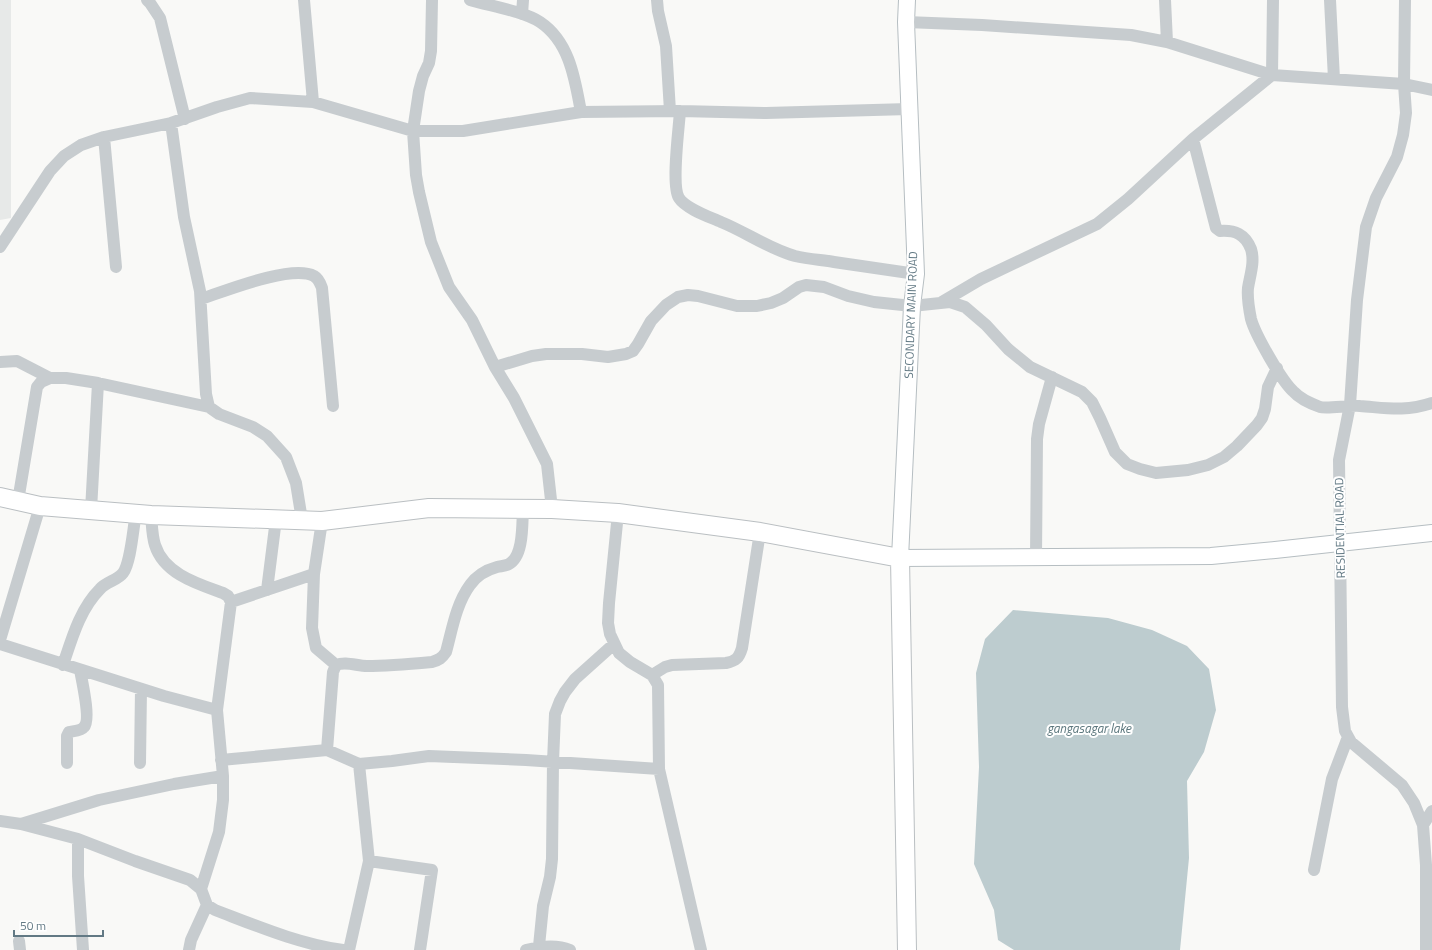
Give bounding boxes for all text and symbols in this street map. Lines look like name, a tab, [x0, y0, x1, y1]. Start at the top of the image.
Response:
street label: SECONDARY MAIN ROAD	[899, 251, 922, 379]
street label: RESIDENTIAL ROAD	[1329, 477, 1350, 579]
water label: gangasagar lake	[1047, 718, 1132, 738]
scale bar	[14, 912, 103, 938]
text: 50 m	[20, 916, 46, 935]

